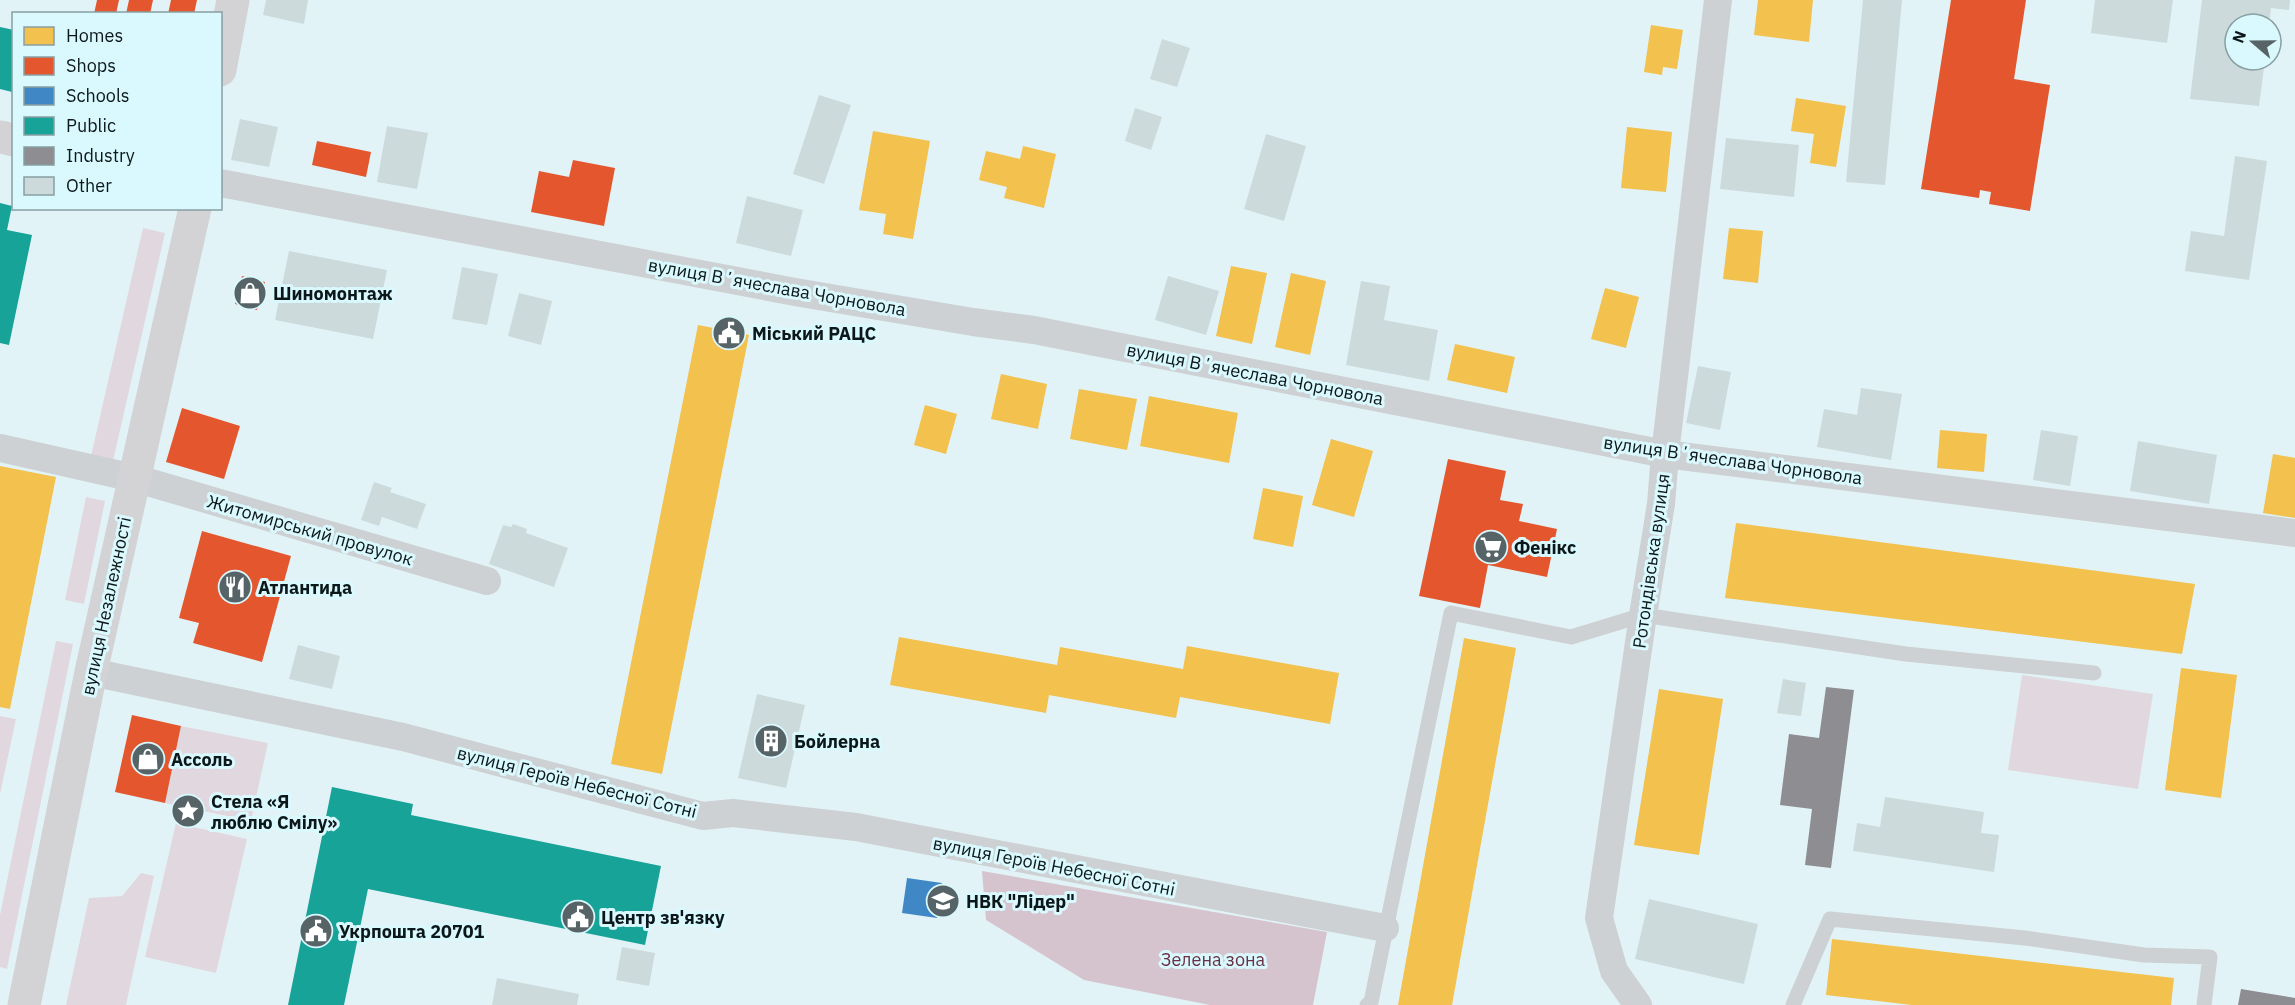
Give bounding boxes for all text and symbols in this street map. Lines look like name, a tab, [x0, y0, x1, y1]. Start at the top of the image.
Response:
legend	[12, 12, 222, 210]
north arrow	[2223, 12, 2283, 72]
text: Homes	[66, 24, 123, 47]
text: N	[2228, 28, 2250, 46]
text: Shops	[66, 54, 116, 77]
text: Schools	[66, 84, 130, 107]
text: Public	[66, 114, 116, 137]
text: Industry	[66, 144, 135, 167]
text: Other	[66, 174, 112, 197]
street label: вулиця Вʼячеслава Чорновола	[646, 253, 908, 321]
shop icon: Шиномонтаж	[232, 275, 268, 311]
place label: Шиномонтаж	[273, 282, 393, 305]
public building icon: Міський РАЦС	[711, 315, 747, 351]
place label: Міський РАЦС	[752, 322, 876, 345]
street label: вулиця Вʼячеслава Чорновола	[1125, 338, 1386, 410]
street label: вулиця Вʼячеслава Чорновола	[1602, 430, 1864, 490]
street label: Ротондівська вулиця	[1627, 472, 1675, 650]
street label: Житомирський провулок	[204, 490, 416, 570]
street label: вулиця Незалежності	[76, 515, 136, 697]
supermarket icon: Фенікс	[1473, 529, 1509, 565]
place label: Фенікс	[1514, 536, 1576, 559]
restaurant icon: Атлантида	[217, 569, 253, 605]
place label: Атлантида	[258, 576, 352, 599]
building icon: Бойлерна	[753, 723, 789, 759]
place label: Бойлерна	[794, 730, 880, 753]
shop icon: Ассоль	[130, 741, 166, 777]
street label: вулиця Героїв Небесної Сотні	[455, 741, 699, 823]
place label: Ассоль	[171, 748, 233, 771]
place label: Стела «Я люблю Смілу»	[211, 790, 337, 834]
place icon: Стела «Я люблю Смілу»	[170, 793, 206, 829]
street label: вулиця Героїв Небесної Сотні	[931, 831, 1177, 901]
school or university icon: НВК "Лідер"	[925, 883, 961, 919]
place label: НВК "Лідер"	[966, 890, 1075, 913]
public building icon: Центр зв'язку	[560, 899, 596, 935]
place label: Центр зв'язку	[601, 906, 725, 929]
public building icon: Укрпошта 20701	[298, 913, 334, 949]
place label: Укрпошта 20701	[339, 920, 484, 943]
park label: Зелена зона	[1161, 948, 1266, 971]

